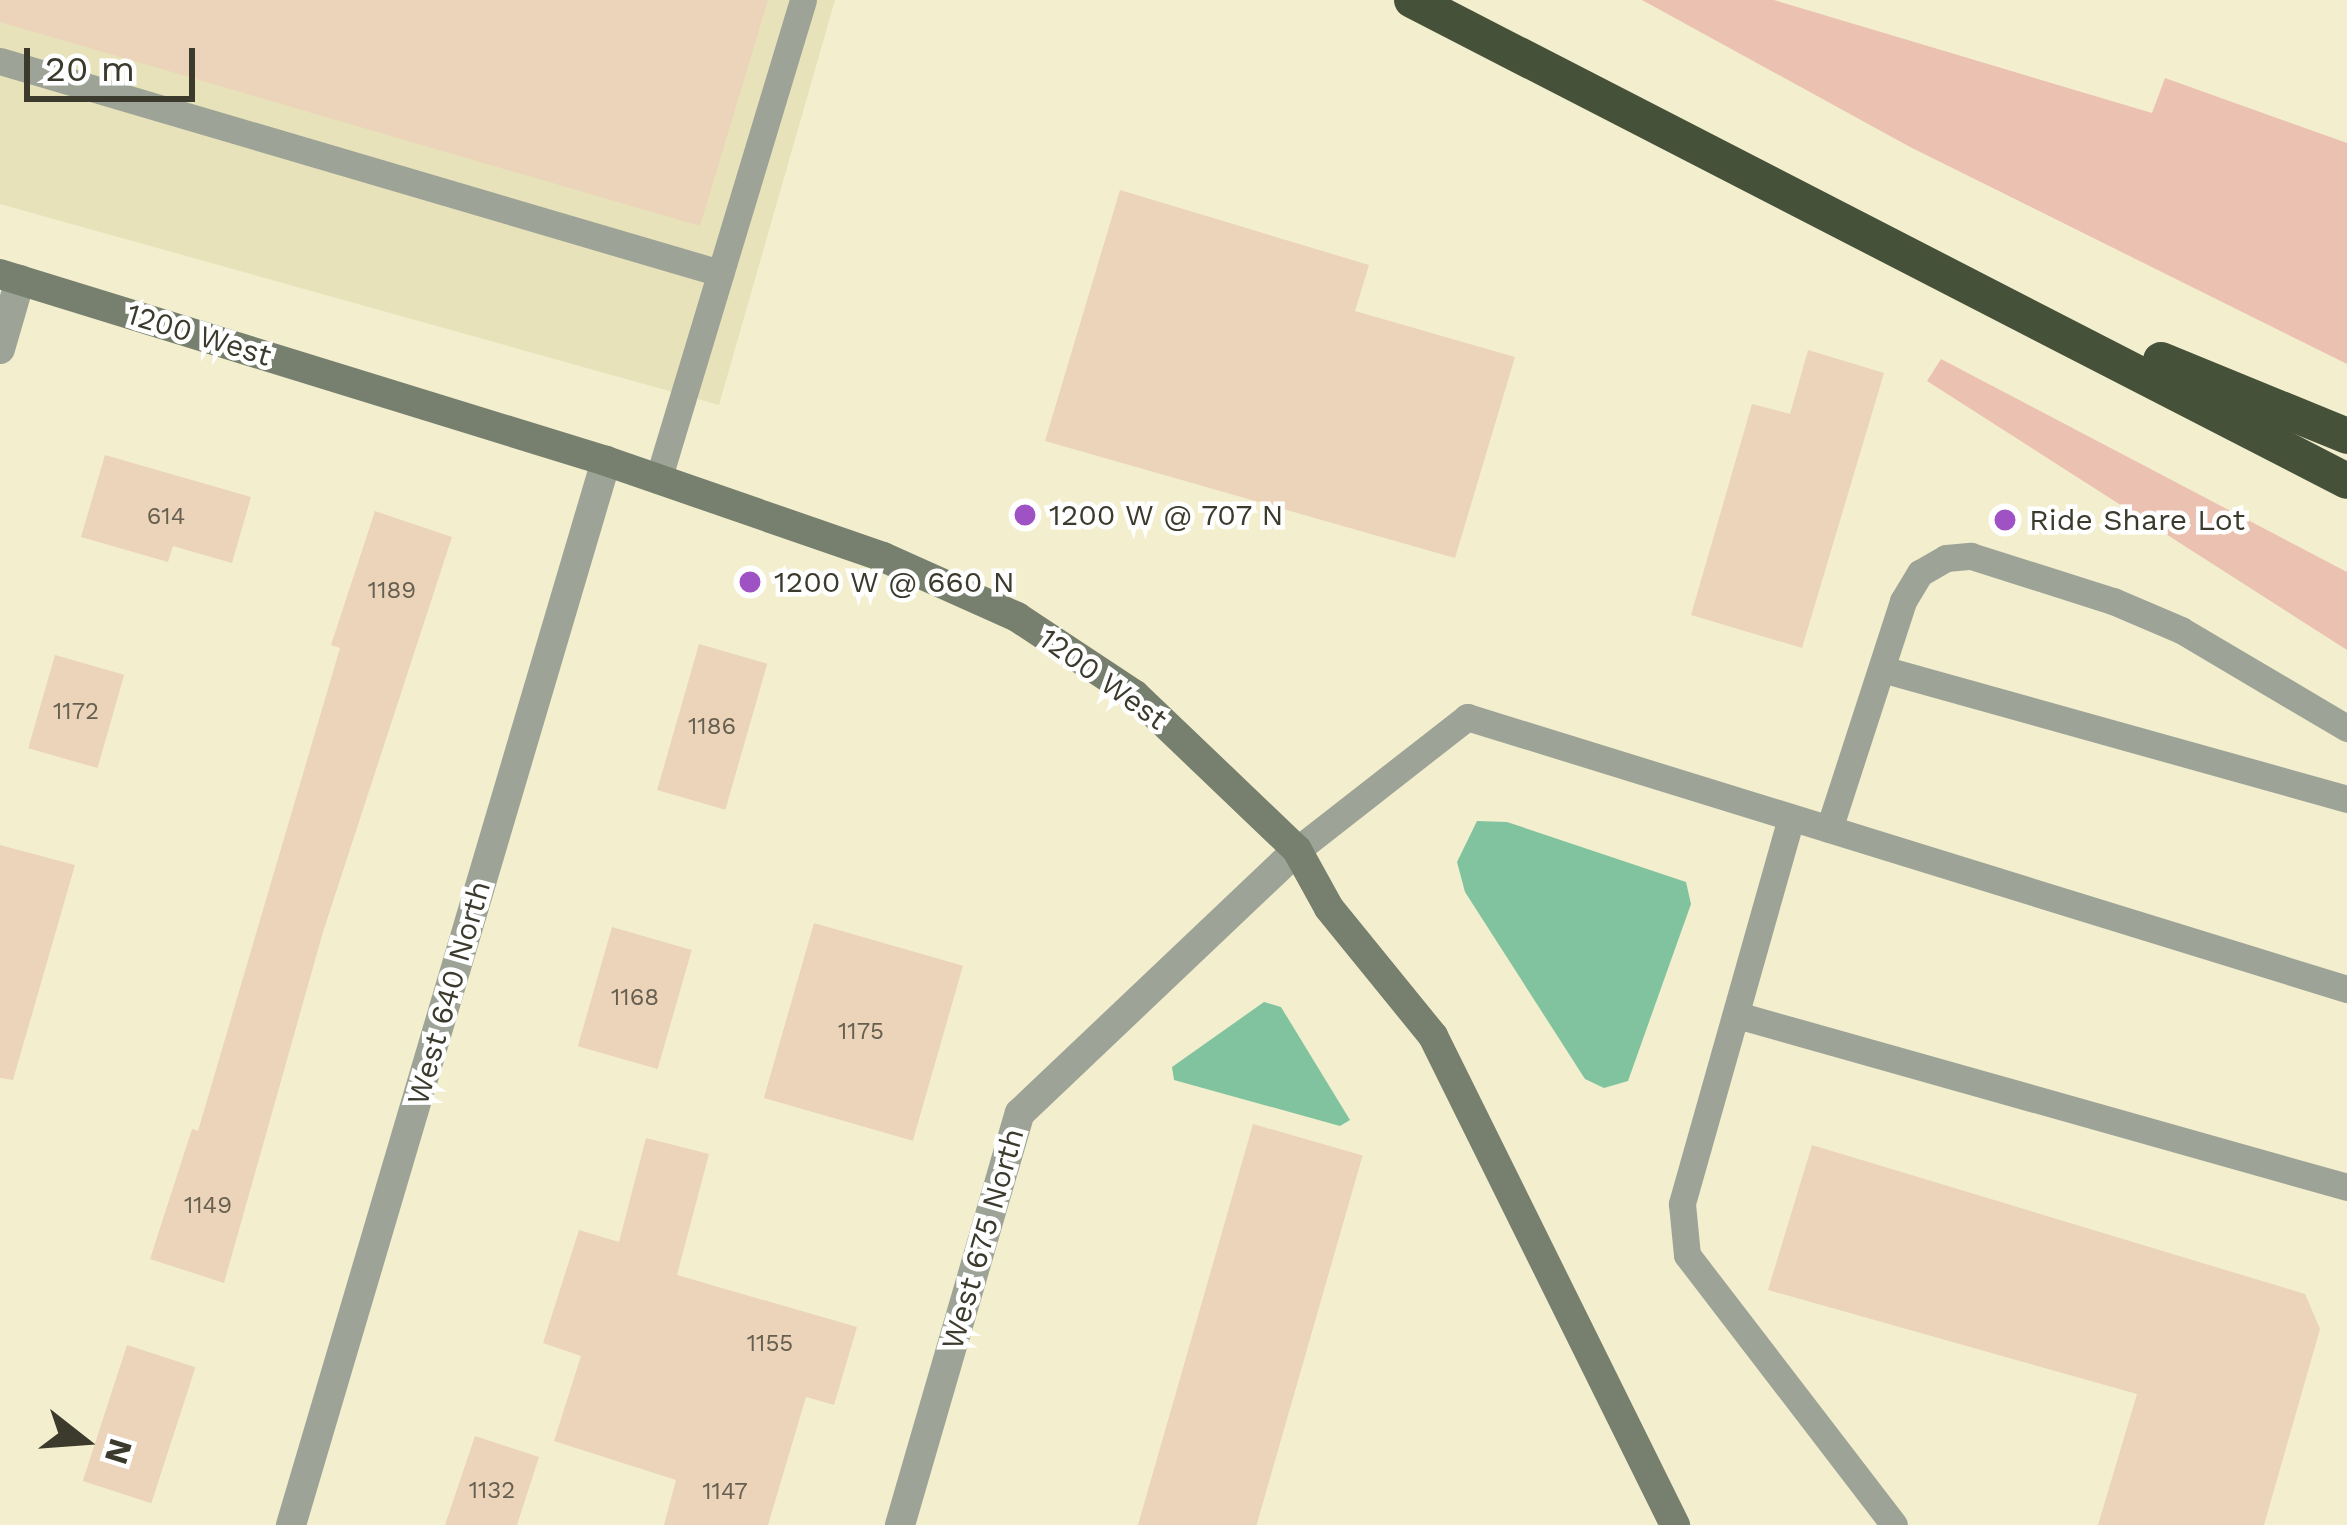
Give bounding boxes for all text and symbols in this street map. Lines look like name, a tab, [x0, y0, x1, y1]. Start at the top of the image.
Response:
scale bar	[30, 24, 201, 98]
text: 20 m	[45, 48, 135, 90]
street label: 1200 West	[122, 296, 276, 374]
place label: 1200 W @ 707 N	[1049, 497, 1287, 533]
marker: 1200 W @ 707 N	[1012, 502, 1038, 528]
place label: Ride Share Lot	[2029, 502, 2245, 538]
house number: 614	[147, 503, 185, 531]
marker: Ride Share Lot	[1992, 507, 2018, 533]
place label: 1200 W @ 660 N	[774, 564, 1016, 600]
marker: 1200 W @ 660 N	[737, 569, 763, 595]
house number: 1189	[368, 577, 416, 605]
street label: 1200 West	[1032, 620, 1174, 738]
house number: 1172	[53, 698, 99, 726]
house number: 1186	[688, 713, 736, 741]
street label: West 640 North	[400, 877, 498, 1109]
house number: 1168	[611, 984, 659, 1012]
house number: 1175	[838, 1018, 884, 1046]
street label: West 675 North	[934, 1124, 1032, 1354]
house number: 1149	[184, 1192, 232, 1220]
house number: 1155	[747, 1330, 793, 1358]
north arrow	[24, 1381, 144, 1501]
text: N	[97, 1434, 141, 1469]
house number: 1132	[469, 1477, 515, 1505]
house number: 1147	[702, 1478, 748, 1506]

